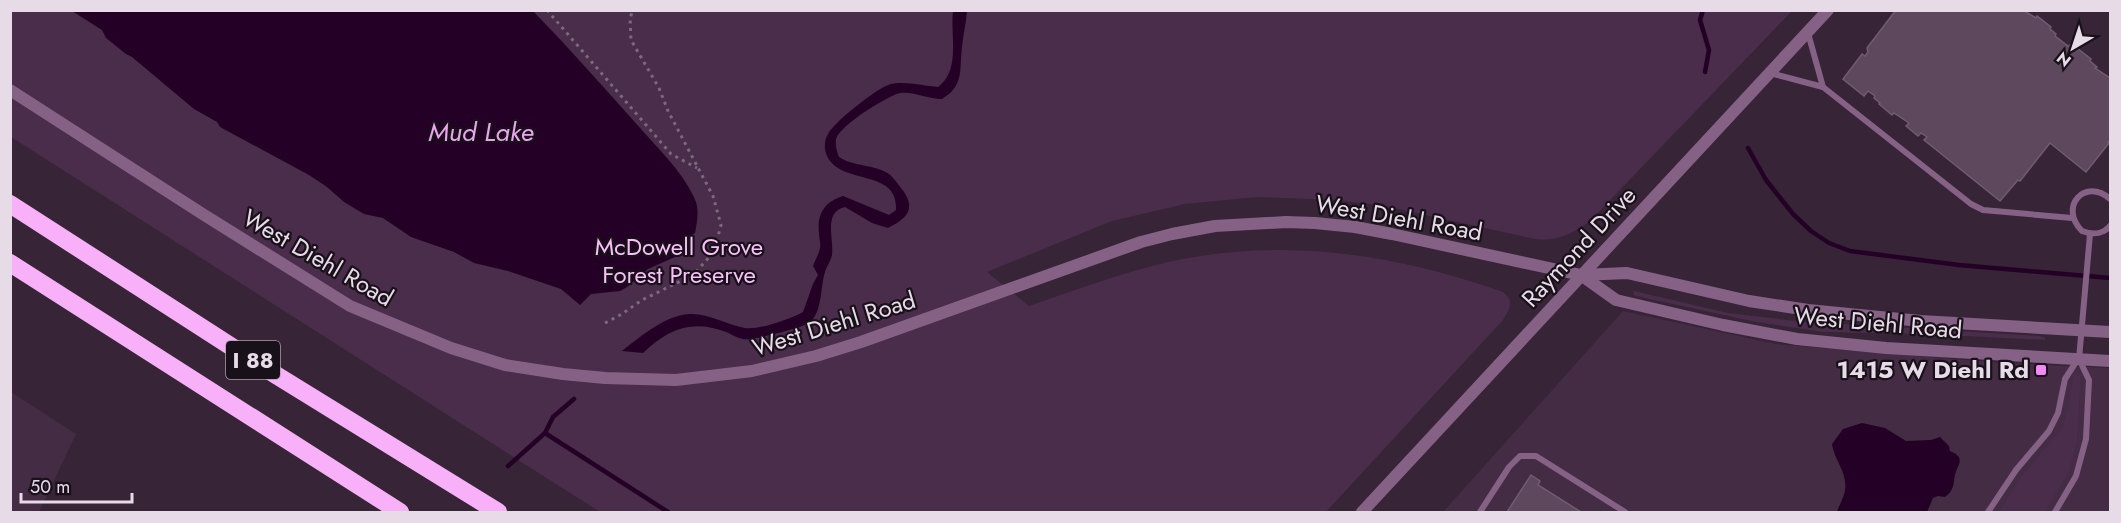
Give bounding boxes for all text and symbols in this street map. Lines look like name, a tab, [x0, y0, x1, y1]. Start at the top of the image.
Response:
north arrow	[2043, 18, 2103, 78]
text: N	[2052, 46, 2076, 72]
water label: Mud Lake	[428, 113, 534, 151]
street label: Raymond Drive	[1513, 178, 1644, 315]
street label: West Diehl Road	[1313, 186, 1485, 249]
street label: West Diehl Road	[236, 200, 400, 315]
park label: McDowell Grove Forest Preserve	[595, 229, 763, 292]
street label: West Diehl Road	[748, 282, 920, 365]
street label: West Diehl Road	[1792, 298, 1964, 347]
road number: I 88	[226, 341, 280, 379]
place label: 1415 W Diehl Rd	[1837, 352, 2029, 387]
marker: 1415 W Diehl Rd	[2034, 363, 2048, 377]
scale bar	[21, 466, 132, 504]
text: 50 m	[30, 474, 70, 500]

